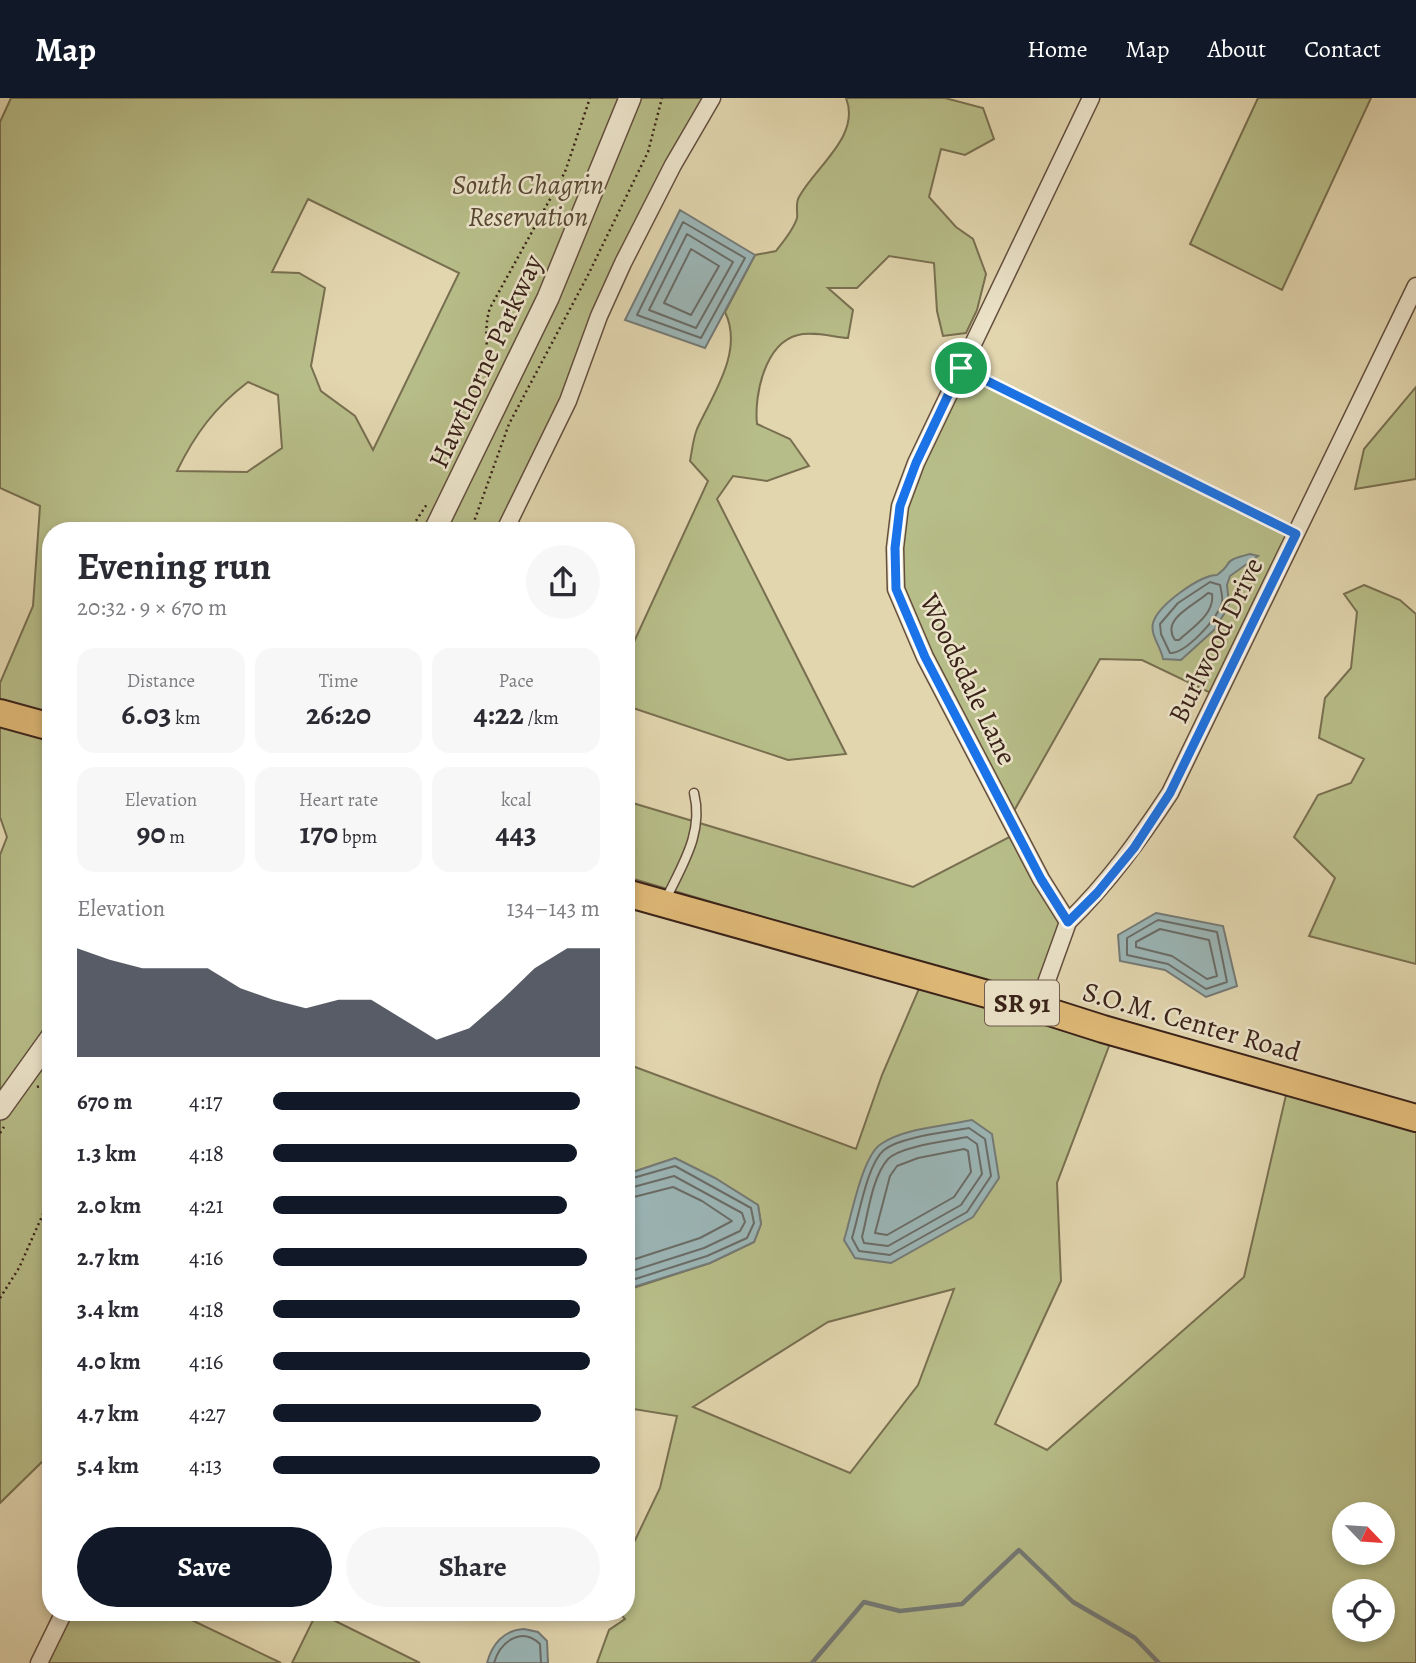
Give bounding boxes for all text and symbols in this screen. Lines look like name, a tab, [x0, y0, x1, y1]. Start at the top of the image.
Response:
text: Map	[35, 27, 96, 72]
text: Home	[1027, 33, 1088, 65]
text: Map	[1126, 33, 1170, 65]
text: About	[1208, 33, 1266, 65]
text: Contact	[1304, 33, 1381, 65]
park label: South Chagrin Reservation	[452, 166, 604, 236]
street label: Hawthorne Parkway	[420, 248, 552, 475]
pin	[931, 338, 991, 398]
icon: arrive	[942, 349, 980, 387]
text: Evening run	[77, 540, 271, 592]
button: share	[526, 545, 600, 619]
street label: Burlwood Drive	[1159, 551, 1272, 730]
street label: Woodsdale Lane	[910, 586, 1026, 772]
text: 20:32 · 9 × 670 m	[77, 592, 227, 623]
text: Distance	[127, 668, 195, 694]
text: Time	[319, 668, 358, 694]
text: Pace	[499, 668, 534, 694]
text: 6.03	[121, 694, 171, 734]
text: 26:20	[306, 694, 371, 734]
text: 4:22	[473, 694, 524, 734]
text: km	[171, 705, 200, 731]
text: /km	[524, 705, 559, 731]
text: Elevation	[124, 787, 197, 813]
text: Heart rate	[299, 787, 378, 813]
text: kcal	[501, 787, 531, 813]
text: 90	[137, 813, 166, 853]
text: 170	[300, 813, 338, 853]
text: 443	[496, 813, 537, 853]
text: m	[166, 824, 185, 850]
text: bpm	[338, 824, 377, 850]
text: Elevation	[77, 893, 165, 924]
text: 134–143 m	[507, 893, 600, 924]
street label: S.O.M. Center Road	[1078, 973, 1306, 1072]
road number: SR 91	[985, 980, 1059, 1026]
text: 670 m	[77, 1086, 132, 1117]
text: 4:17	[189, 1086, 222, 1117]
text: 1.3 km	[77, 1138, 137, 1169]
text: 4:18	[189, 1138, 224, 1169]
text: 2.0 km	[77, 1190, 141, 1221]
text: 4:21	[189, 1190, 224, 1221]
text: 2.7 km	[77, 1242, 139, 1273]
text: 4:16	[189, 1242, 223, 1273]
text: 3.4 km	[77, 1294, 139, 1325]
text: 4:18	[189, 1294, 224, 1325]
text: 4.0 km	[77, 1346, 141, 1377]
text: 4:16	[189, 1346, 223, 1377]
text: 4.7 km	[77, 1398, 139, 1429]
text: 4:27	[189, 1398, 225, 1429]
text: 5.4 km	[77, 1450, 139, 1481]
text: 4:13	[189, 1450, 222, 1481]
north arrow	[1332, 1502, 1395, 1564]
map controls	[1332, 1502, 1395, 1642]
button: Save	[77, 1527, 332, 1607]
button: Share	[346, 1527, 600, 1607]
button: locate	[1332, 1579, 1395, 1642]

